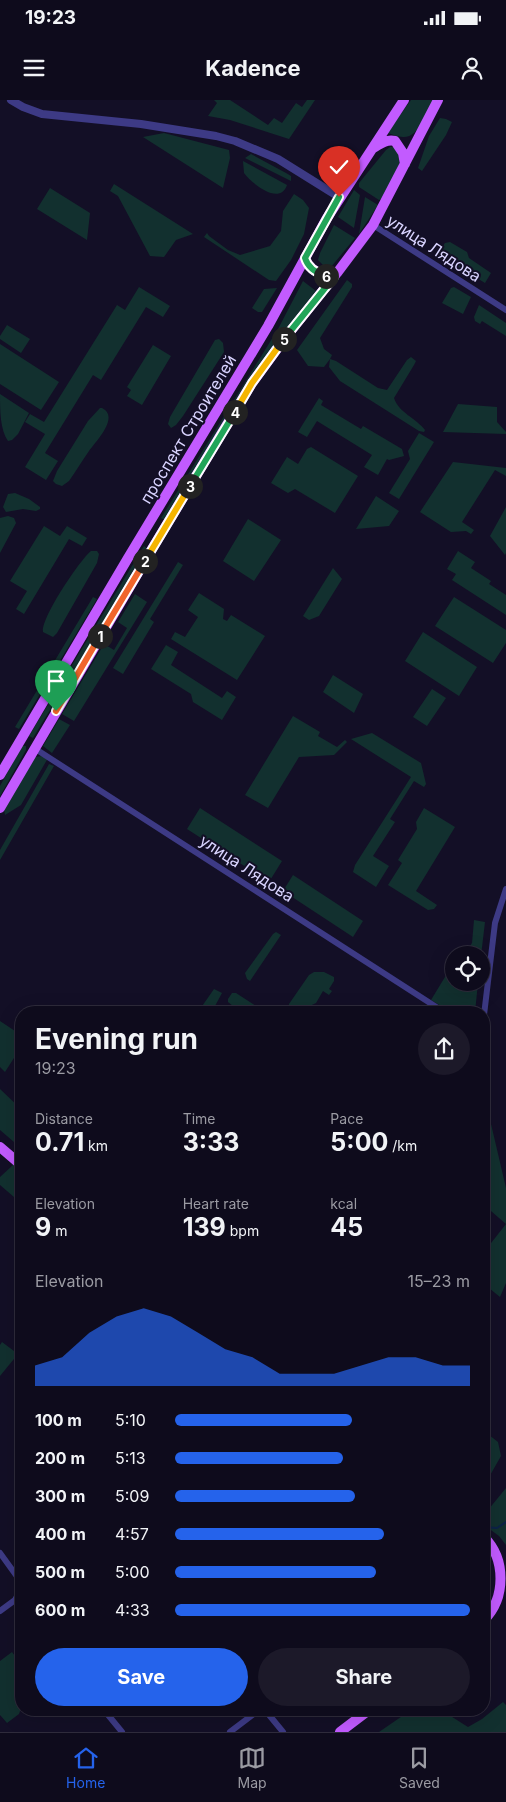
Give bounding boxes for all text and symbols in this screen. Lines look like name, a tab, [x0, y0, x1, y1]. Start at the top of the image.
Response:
text: 19:23	[25, 6, 76, 29]
icon: menu	[20, 54, 48, 82]
icon: person	[458, 54, 486, 82]
text: Kadence	[205, 55, 301, 81]
pin	[318, 146, 360, 197]
icon: check	[325, 153, 353, 181]
street label: улица Лядова	[383, 210, 485, 286]
pin: 6	[314, 264, 338, 288]
text: 6	[322, 268, 331, 285]
pin: 5	[272, 326, 296, 352]
text: 5	[280, 331, 289, 348]
street label: проспект Строителей	[136, 351, 240, 507]
pin: 4	[222, 400, 248, 424]
text: 4	[231, 404, 240, 421]
pin: 3	[178, 474, 202, 498]
text: 3	[186, 478, 195, 495]
pin: 2	[132, 548, 158, 574]
text: 2	[141, 553, 150, 570]
pin: 1	[88, 624, 112, 648]
text: 1	[97, 628, 104, 645]
pin	[35, 660, 77, 711]
icon: arrive	[42, 667, 70, 695]
street label: улица Лядова	[196, 830, 298, 906]
map controls	[445, 946, 490, 991]
button: locate	[445, 946, 490, 991]
text: Evening run	[35, 1022, 198, 1056]
button: share	[418, 1023, 470, 1075]
text: 19:23	[35, 1058, 76, 1078]
text: Distance	[35, 1110, 93, 1127]
text: Time	[183, 1110, 216, 1127]
text: Pace	[330, 1110, 363, 1127]
text: 0.71	[35, 1127, 84, 1157]
text: 3:33	[183, 1127, 239, 1157]
text: 5:00	[330, 1127, 388, 1157]
text: km	[84, 1137, 108, 1154]
text: /km	[388, 1137, 417, 1154]
text: Elevation	[35, 1195, 95, 1212]
text: Heart rate	[183, 1195, 249, 1212]
text: kcal	[330, 1195, 357, 1212]
text: 9	[35, 1212, 51, 1242]
text: 139	[183, 1212, 226, 1242]
text: 45	[330, 1212, 363, 1242]
text: m	[51, 1222, 67, 1239]
text: bpm	[226, 1222, 259, 1239]
text: Elevation	[35, 1271, 104, 1291]
text: 15–23 m	[408, 1271, 470, 1291]
text: 100 m	[35, 1410, 82, 1430]
text: 5:10	[115, 1410, 146, 1430]
text: 200 m	[35, 1448, 85, 1468]
text: 5:13	[115, 1448, 146, 1468]
text: 300 m	[35, 1486, 85, 1506]
text: 5:09	[115, 1486, 149, 1506]
text: 400 m	[35, 1524, 86, 1544]
text: 4:57	[115, 1524, 149, 1544]
text: 500 m	[35, 1562, 85, 1582]
text: 5:00	[115, 1562, 150, 1582]
text: 600 m	[35, 1600, 85, 1620]
text: 4:33	[115, 1600, 150, 1620]
button: Save	[35, 1648, 248, 1706]
button: Share	[258, 1648, 470, 1706]
tab: Home	[66, 1744, 105, 1791]
tab: Map	[238, 1744, 267, 1791]
tab: Saved	[399, 1744, 440, 1791]

